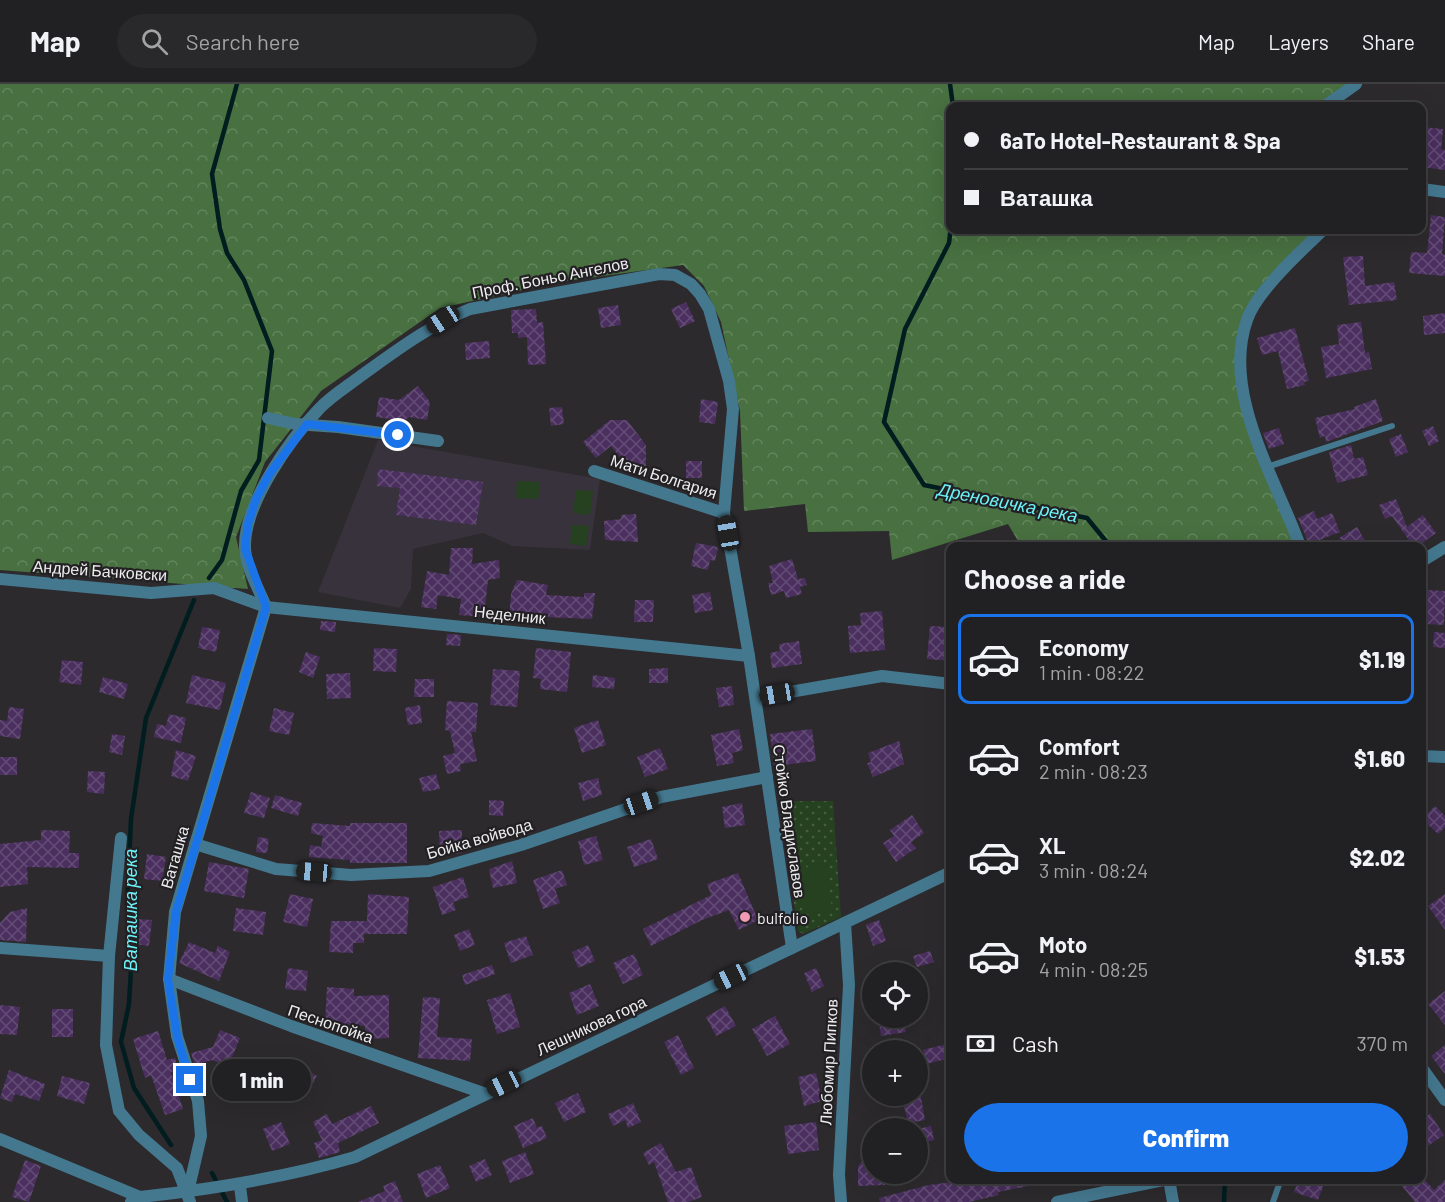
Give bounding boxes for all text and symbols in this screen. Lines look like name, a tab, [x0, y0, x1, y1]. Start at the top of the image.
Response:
search box	[117, 14, 537, 68]
text: Map	[30, 24, 81, 58]
icon: search	[138, 25, 171, 58]
text: Search here	[186, 28, 300, 54]
text: Map	[1198, 29, 1235, 54]
text: Layers	[1268, 29, 1329, 54]
text: Share	[1362, 29, 1415, 54]
text: 6aTo Hotel-Restaurant & Spa	[1000, 127, 1281, 153]
text: Ваташка	[1000, 184, 1093, 210]
street label: Проф. Боньо Ангелов	[470, 252, 630, 302]
car	[423, 303, 463, 337]
route start	[384, 421, 411, 448]
street label: Мати Болгария	[608, 450, 720, 502]
water label: Дреновичка река	[934, 477, 1080, 526]
car	[716, 514, 740, 552]
street label: Андрей Бачковски	[32, 556, 168, 584]
text: Choose a ride	[964, 562, 1126, 594]
street label: Неделник	[473, 601, 548, 627]
icon: car	[967, 632, 1021, 686]
text: Economy	[1039, 634, 1129, 660]
text: $1.19	[1359, 646, 1405, 672]
text: 1 min · 08:22	[1039, 660, 1145, 684]
car	[758, 682, 796, 706]
icon: car	[967, 731, 1021, 785]
text: Comfort	[1039, 733, 1120, 759]
street label: Стойко Владиславов	[770, 743, 810, 899]
text: $1.60	[1354, 745, 1405, 771]
text: 2 min · 08:23	[1039, 759, 1148, 783]
car	[621, 789, 661, 817]
street label: Бойка войвода	[424, 814, 534, 862]
street label: Ваташка	[156, 823, 192, 891]
icon: car	[967, 830, 1021, 884]
text: XL	[1039, 832, 1065, 858]
text: $2.02	[1349, 844, 1405, 870]
water label: Ваташка река	[119, 849, 141, 971]
text: 3 min · 08:24	[1039, 858, 1148, 882]
car	[295, 861, 333, 883]
place label: bulfolio	[757, 908, 808, 927]
marker: bulfolio	[738, 910, 752, 924]
icon: car	[967, 929, 1021, 983]
text: Moto	[1039, 931, 1087, 957]
text: $1.53	[1355, 943, 1405, 969]
text: 4 min · 08:25	[1039, 957, 1148, 981]
car	[711, 961, 751, 993]
map controls	[862, 962, 928, 1184]
button: locate	[862, 962, 928, 1028]
street label: Лешникова гора	[533, 991, 649, 1059]
street label: Любомир Пипков	[815, 998, 841, 1126]
street label: Песнопойка	[286, 1000, 376, 1046]
icon: cash	[964, 1027, 997, 1060]
text: Cash	[1012, 1030, 1059, 1056]
text: 370 m	[1356, 1031, 1408, 1055]
button: +	[862, 1040, 928, 1106]
callout: 1 min	[211, 1059, 310, 1101]
route end	[176, 1066, 203, 1093]
text: 1 min	[240, 1068, 283, 1092]
car	[484, 1068, 524, 1100]
button: Confirm	[964, 1103, 1408, 1172]
button: −	[862, 1118, 928, 1184]

